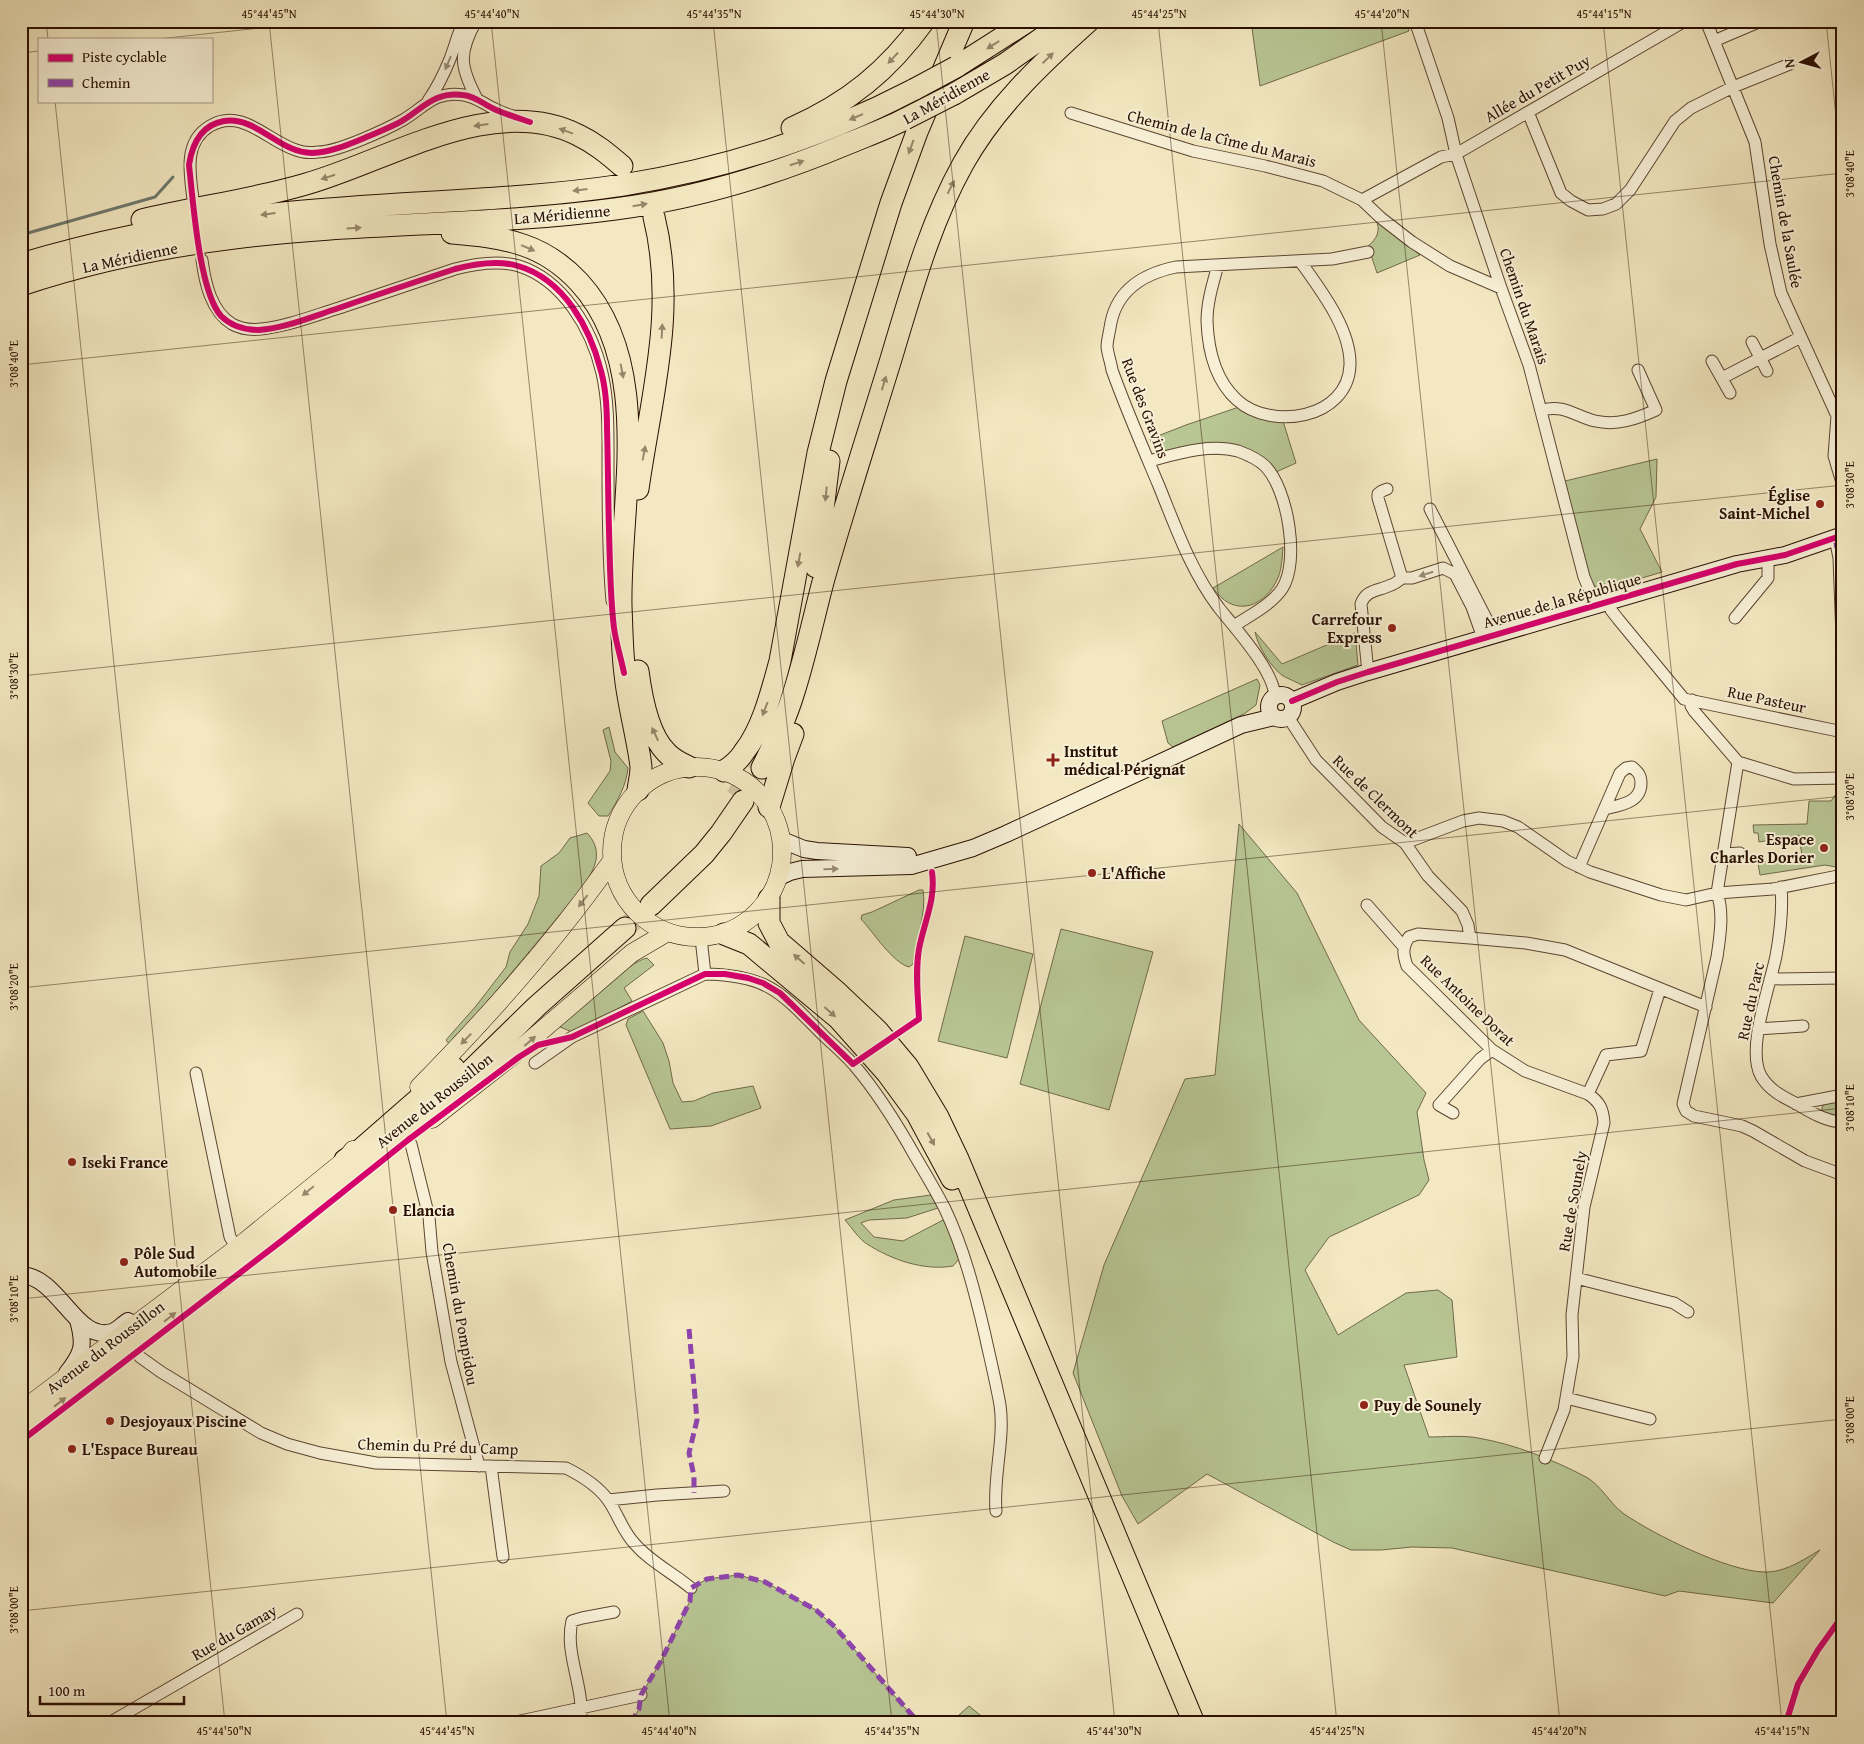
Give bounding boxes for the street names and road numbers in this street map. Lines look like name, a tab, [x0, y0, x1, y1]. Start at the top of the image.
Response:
street label: Allée du Petit Puy	[1480, 48, 1594, 128]
street label: La Méridienne	[898, 62, 994, 130]
street label: Chemin de la Cîme du Marais	[1125, 103, 1319, 173]
street label: Chemin de la Saulée	[1763, 154, 1809, 290]
street label: La Méridienne	[513, 198, 611, 230]
street label: La Méridienne	[80, 235, 180, 279]
street label: Chemin du Marais	[1494, 245, 1556, 367]
street label: Rue des Gravins	[1116, 354, 1176, 462]
street label: Avenue de la République	[1480, 566, 1644, 634]
street label: Rue Pasteur	[1725, 679, 1809, 719]
street label: Rue de Clermont	[1328, 749, 1425, 844]
street label: Rue Antoine Dorat	[1415, 948, 1521, 1052]
street label: Rue du Parc	[1730, 960, 1770, 1042]
street label: Avenue du Roussillon	[370, 1047, 498, 1153]
street label: Rue de Sounely	[1551, 1149, 1593, 1253]
street label: Chemin du Pompidou	[437, 1241, 485, 1387]
street label: Avenue du Roussillon	[41, 1294, 169, 1400]
street label: Chemin du Pré du Camp	[357, 1431, 519, 1461]
street label: Rue du Gamay	[187, 1598, 281, 1666]

